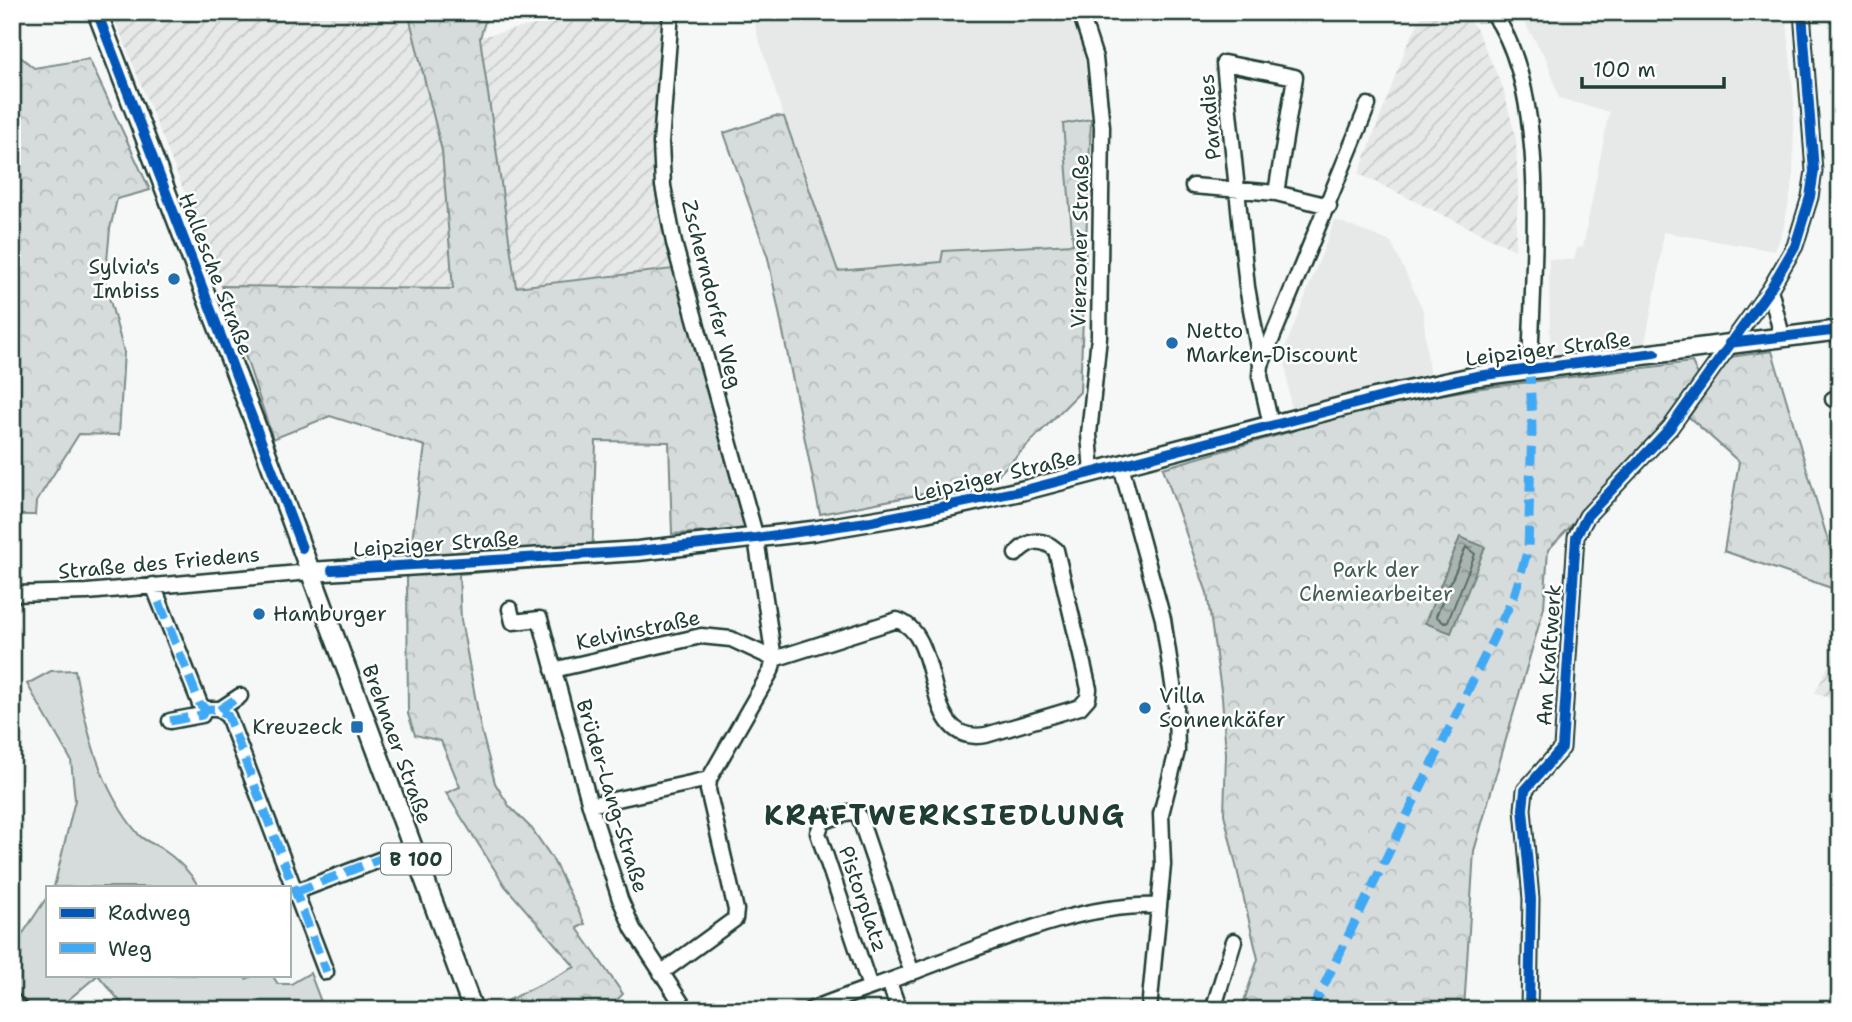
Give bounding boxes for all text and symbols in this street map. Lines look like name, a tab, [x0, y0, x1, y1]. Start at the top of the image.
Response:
scale bar	[1582, 46, 1724, 90]
text: 100 m	[1593, 56, 1656, 84]
street label: Paradies	[1192, 73, 1228, 161]
street label: Vierzoner Straße	[1064, 154, 1096, 328]
street label: Hallesche Straße	[172, 189, 260, 359]
street label: Zscherndorfer Weg	[675, 197, 749, 391]
place label: Sylvia's Imbiss	[89, 253, 160, 305]
marker: Sylvia's Imbiss	[166, 271, 182, 287]
place label: Netto Marken-Discount	[1186, 317, 1358, 369]
street label: Leipziger Straße	[1464, 325, 1632, 373]
marker: Netto Marken-Discount	[1164, 335, 1180, 351]
street label: Leipziger Straße	[911, 444, 1079, 508]
street label: Leipziger Straße	[352, 524, 520, 564]
street label: Straße des Friedens	[57, 540, 261, 586]
park label: Park der Chemiearbeiter	[1299, 556, 1453, 608]
street label: Am Kraftwerk	[1530, 583, 1568, 727]
place label: Hamburger	[273, 600, 387, 628]
street label: Kelvinstraße	[573, 603, 703, 657]
marker: Hamburger	[251, 606, 267, 622]
street label: Brehnaer Straße	[355, 660, 439, 828]
place label: Villa Sonnenkäfer	[1159, 682, 1286, 734]
street label: Brüder-Lang-Straße	[569, 696, 655, 896]
marker: Villa Sonnenkäfer	[1137, 700, 1153, 716]
place label: Kreuzeck	[252, 713, 343, 741]
marker: Kreuzeck	[349, 719, 365, 735]
district label: KRAFTWERKSIEDLUNG	[764, 796, 1126, 834]
street label: Pistorplatz	[832, 842, 894, 956]
road number: B 100	[381, 844, 451, 874]
legend	[46, 886, 290, 976]
text: Radweg	[108, 899, 191, 927]
text: Weg	[108, 935, 152, 963]

